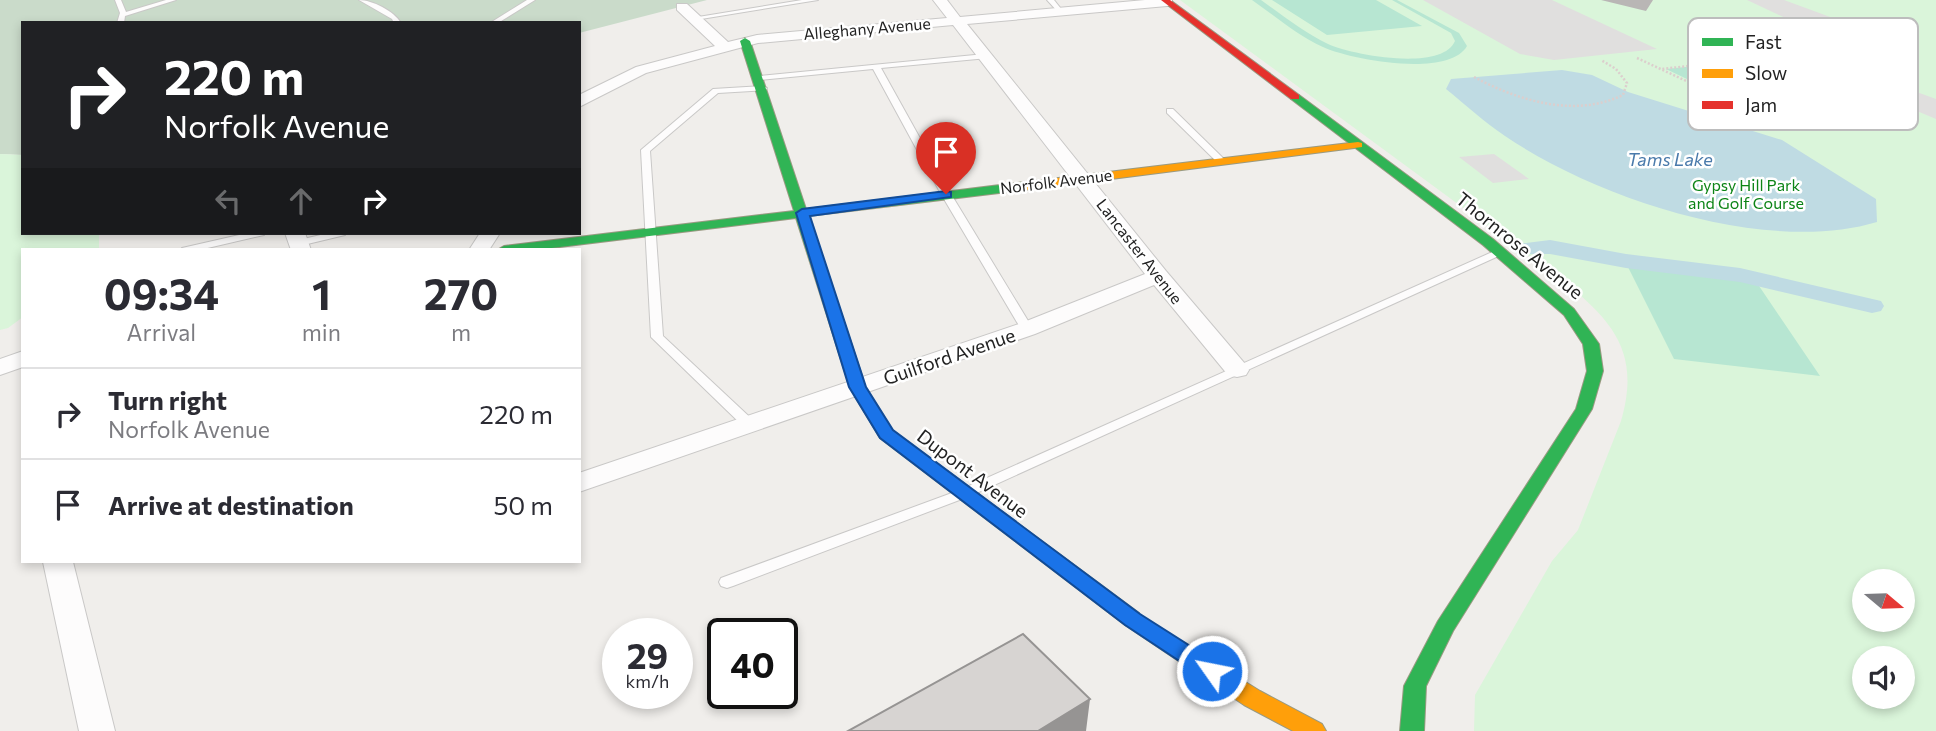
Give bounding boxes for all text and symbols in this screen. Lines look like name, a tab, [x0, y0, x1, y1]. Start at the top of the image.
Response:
street label: Alleghany Avenue	[803, 13, 931, 43]
legend	[1688, 18, 1918, 130]
text: Fast	[1745, 30, 1782, 53]
text: 220 m	[164, 45, 304, 105]
icon: right	[49, 49, 140, 140]
text: Slow	[1745, 61, 1787, 84]
text: Jam	[1745, 93, 1777, 116]
text: Norfolk Avenue	[164, 105, 389, 145]
pin	[916, 122, 976, 194]
icon: arrive	[927, 133, 965, 171]
water label: Tams Lake	[1627, 148, 1713, 170]
street label: Norfolk Avenue	[999, 165, 1113, 197]
park label: Gypsy Hill Park and Golf Course	[1688, 175, 1804, 212]
icon: left	[209, 182, 247, 220]
icon: ahead	[282, 182, 320, 220]
icon: right	[355, 182, 393, 220]
street label: Thornrose Avenue	[1452, 187, 1588, 303]
street label: Lancaster Avenue	[1093, 195, 1187, 307]
text: 09:34	[104, 267, 219, 319]
text: 1	[312, 267, 331, 319]
text: 270	[424, 267, 498, 319]
text: Arrival	[127, 318, 196, 346]
text: min	[302, 318, 341, 346]
text: m	[451, 318, 471, 346]
street label: Guilford Avenue	[880, 323, 1018, 389]
text: Turn right	[108, 384, 227, 415]
icon: right	[49, 395, 87, 433]
text: 220 m	[480, 398, 553, 429]
text: Norfolk Avenue	[108, 415, 270, 443]
street label: Dupont Avenue	[913, 424, 1033, 522]
icon: arrive	[49, 486, 87, 524]
text: Arrive at destination	[108, 489, 354, 520]
text: 50 m	[493, 489, 553, 520]
north arrow	[1852, 569, 1914, 632]
map controls	[1852, 569, 1915, 709]
speed limit sign: 40	[707, 618, 798, 709]
text: 29	[627, 633, 668, 676]
position arrow	[1175, 634, 1249, 708]
button: sound	[1852, 646, 1915, 709]
text: km/h	[626, 670, 669, 692]

